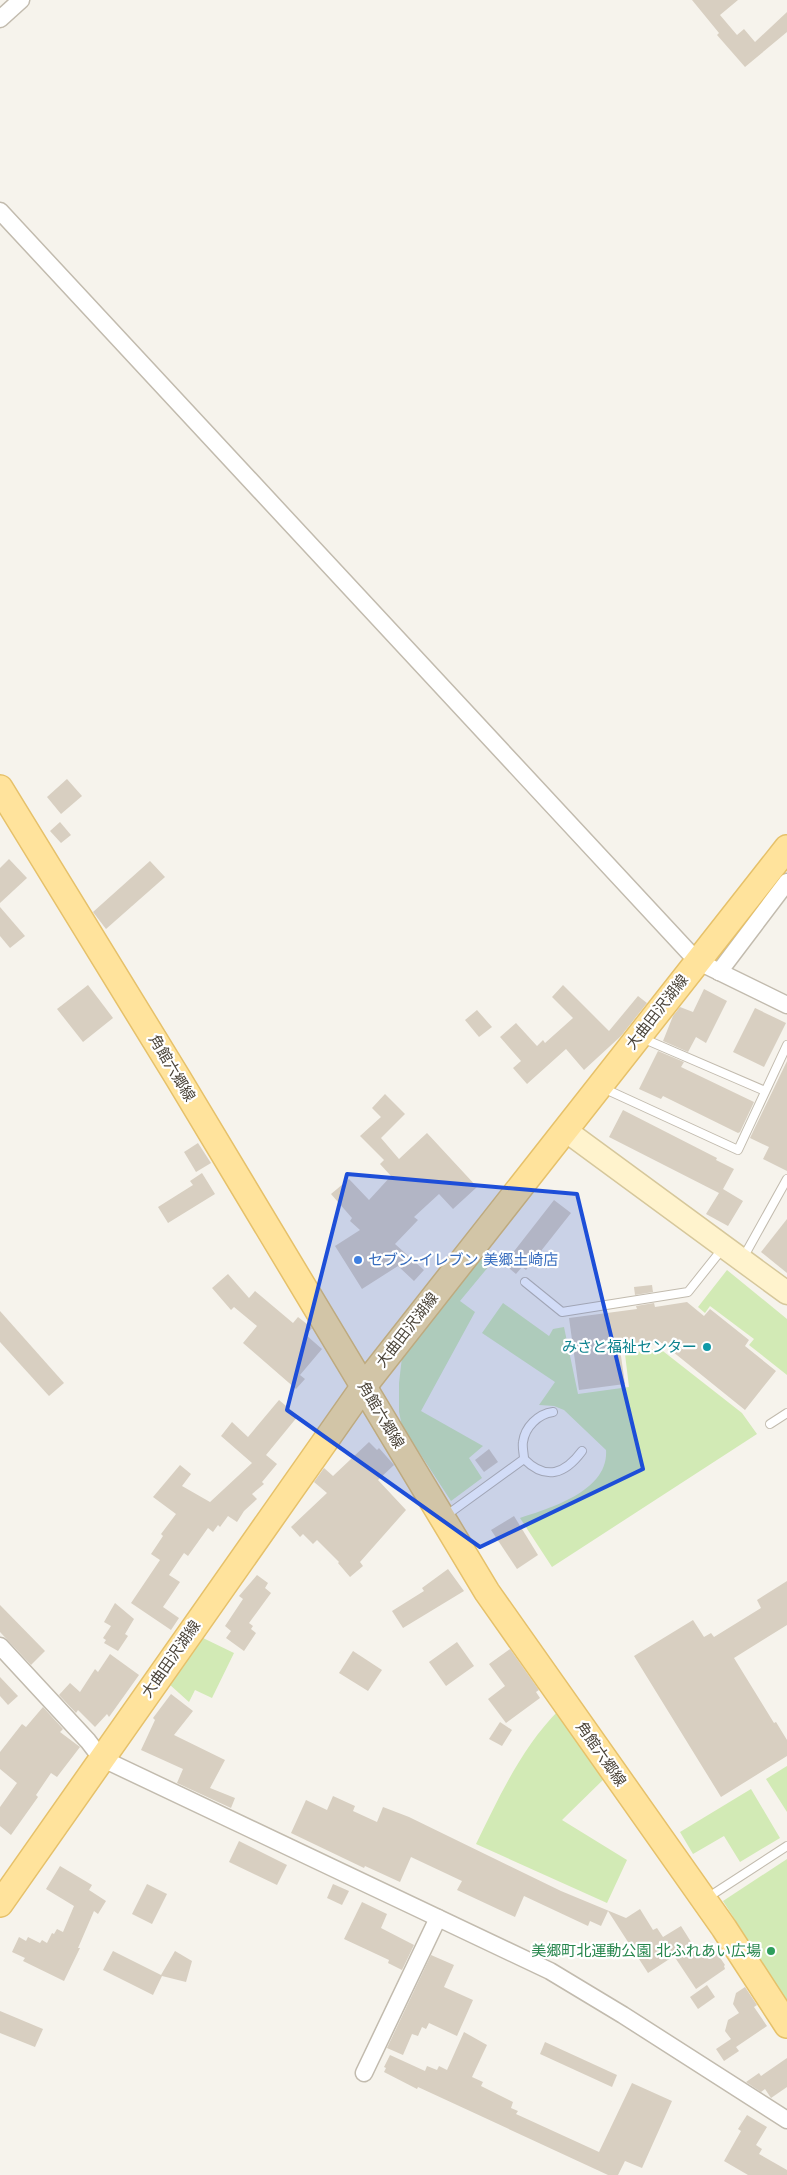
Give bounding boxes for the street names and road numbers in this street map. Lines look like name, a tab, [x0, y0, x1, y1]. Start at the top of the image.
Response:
street label: 大曲田沢湖線	[622, 971, 692, 1053]
street label: 角館六郷線	[145, 1031, 199, 1105]
street label: 大曲田沢湖線	[372, 1289, 442, 1371]
street label: 角館六郷線	[354, 1378, 408, 1452]
street label: 大曲田沢湖線	[138, 1617, 204, 1701]
street label: 角館六郷線	[572, 1718, 630, 1790]

